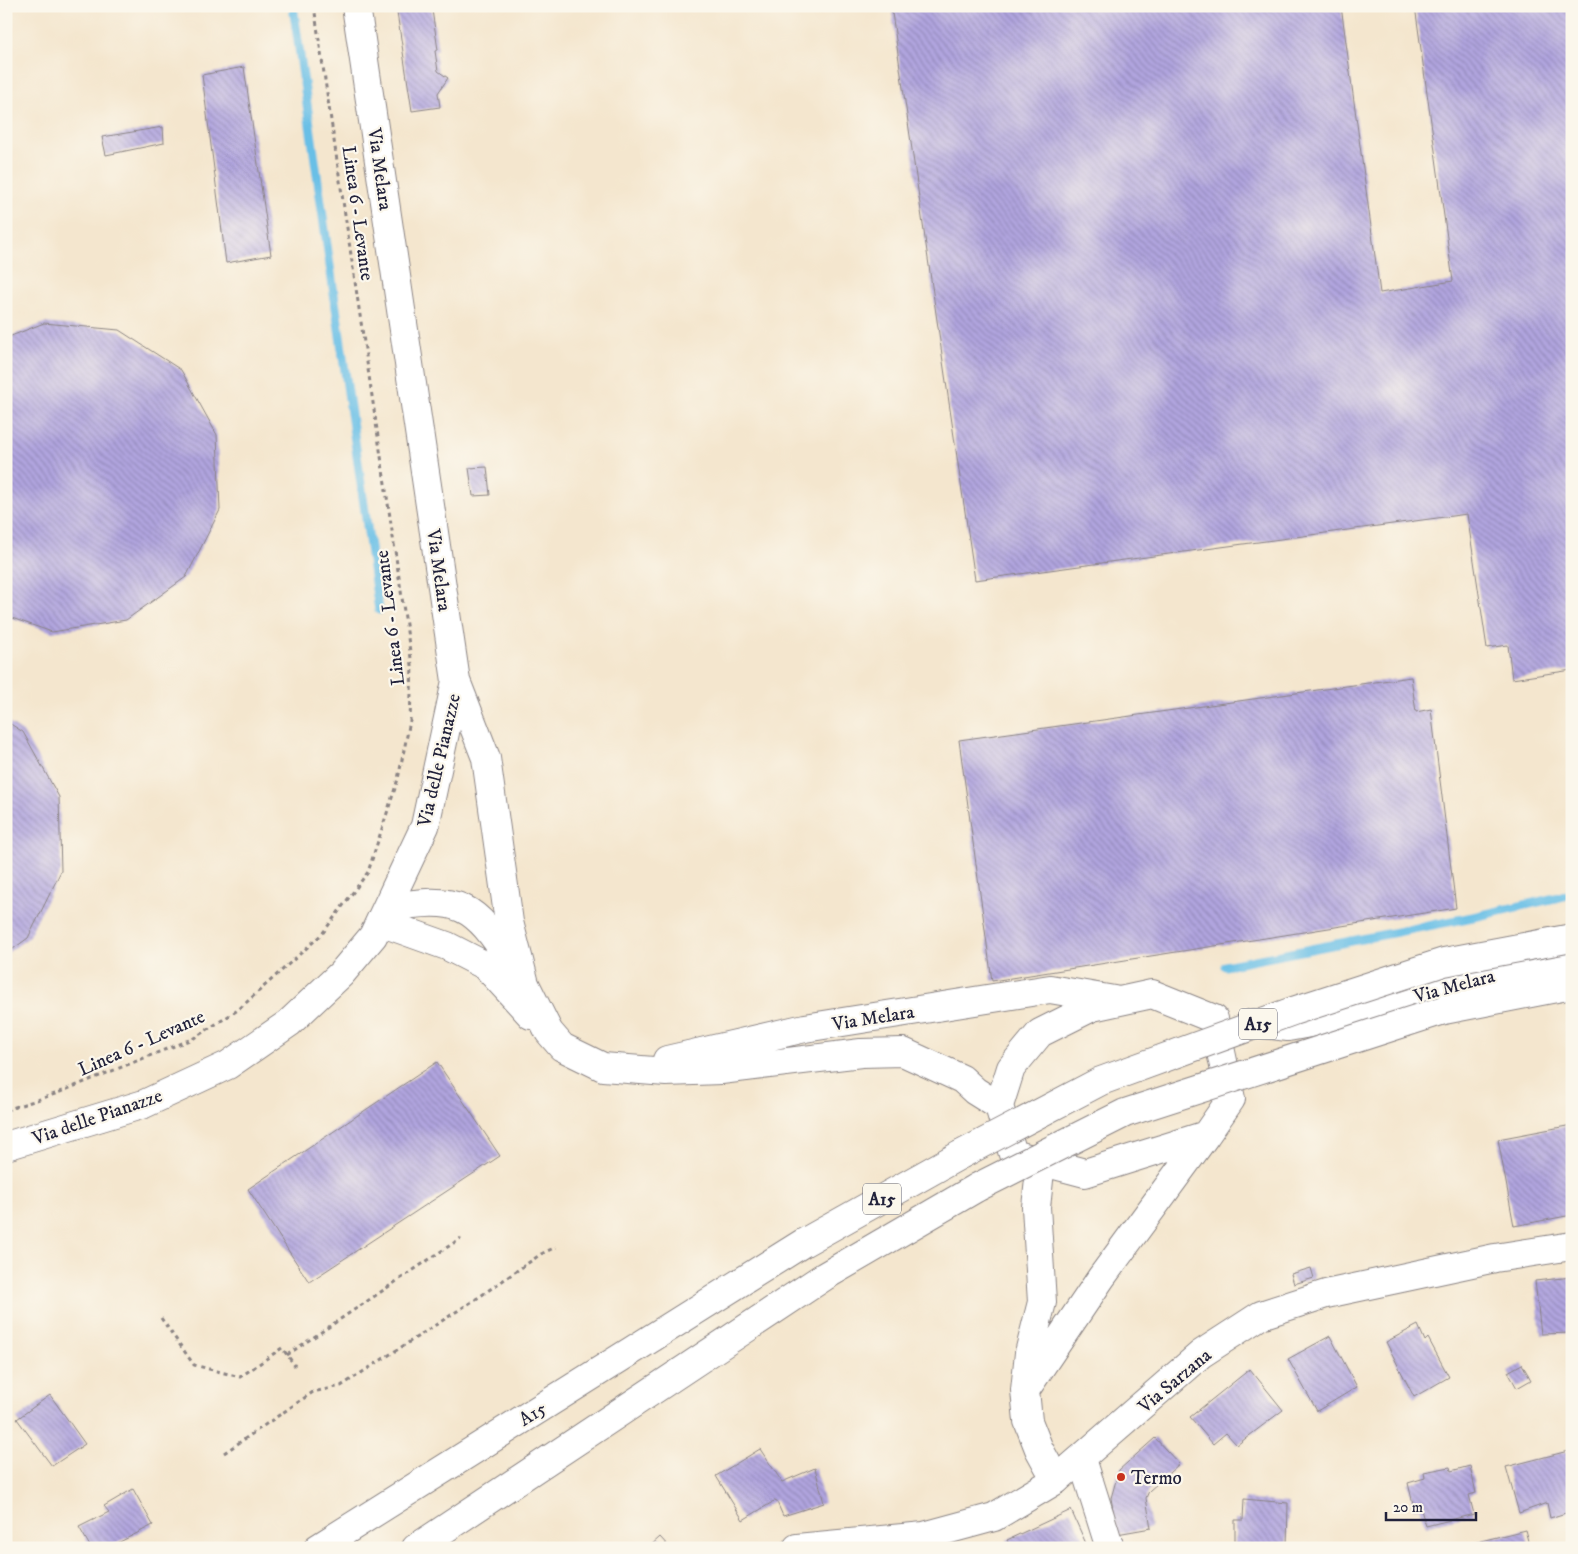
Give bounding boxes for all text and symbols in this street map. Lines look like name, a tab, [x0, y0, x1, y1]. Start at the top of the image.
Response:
street label: Via Melara	[362, 126, 397, 212]
street label: Linea 6 - Levante	[337, 144, 378, 282]
street label: Via Melara	[421, 527, 456, 613]
street label: Linea 6 - Levante	[371, 549, 410, 687]
street label: Via delle Pianazze	[413, 691, 466, 830]
street label: Via Melara	[1410, 965, 1497, 1009]
street label: Via Melara	[830, 1001, 916, 1036]
street label: Linea 6 - Levante	[75, 1005, 209, 1082]
road number: A15	[1239, 1009, 1277, 1040]
street label: Via delle Pianazze	[29, 1084, 166, 1151]
road number: A15	[863, 1184, 901, 1214]
street label: Via Sarzana	[1133, 1344, 1216, 1419]
street label: A15	[515, 1397, 551, 1432]
place label: Termo	[1131, 1467, 1182, 1490]
marker: Termo	[1115, 1471, 1127, 1483]
scale bar	[1386, 1489, 1476, 1521]
text: 20 m	[1393, 1498, 1423, 1517]

